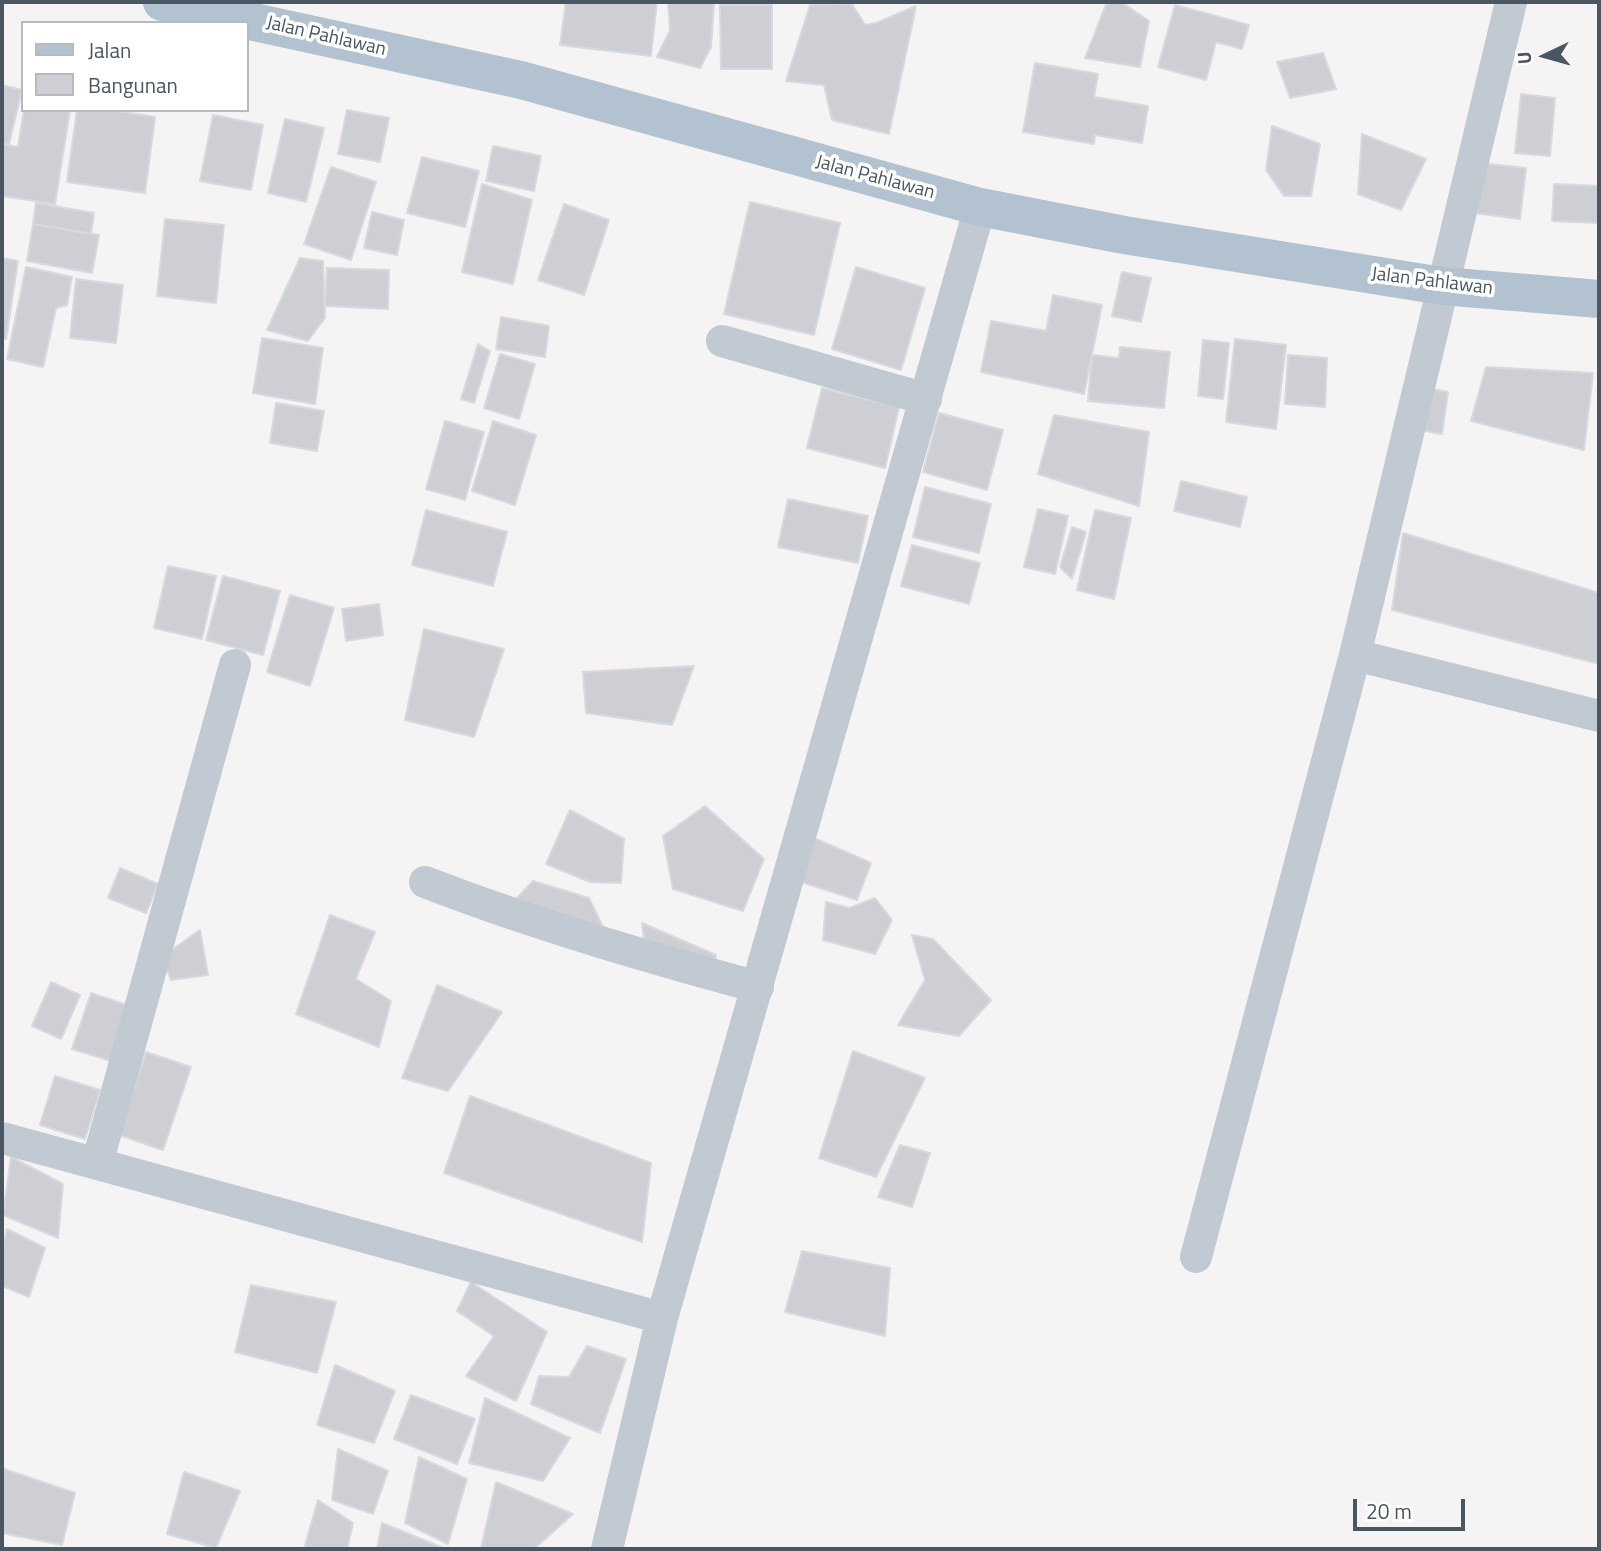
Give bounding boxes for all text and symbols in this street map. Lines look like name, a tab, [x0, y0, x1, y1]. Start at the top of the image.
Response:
street label: Jalan Pahlawan	[264, 12, 388, 62]
legend	[21, 21, 248, 112]
north arrow	[1510, 21, 1580, 91]
text: Jalan	[88, 34, 131, 66]
text: U	[1509, 50, 1539, 65]
text: Bangunan	[88, 69, 178, 101]
street label: Jalan Pahlawan	[813, 151, 937, 205]
street label: Jalan Pahlawan	[1370, 263, 1494, 301]
scale bar	[1356, 1484, 1468, 1528]
text: 20 m	[1366, 1495, 1412, 1527]

